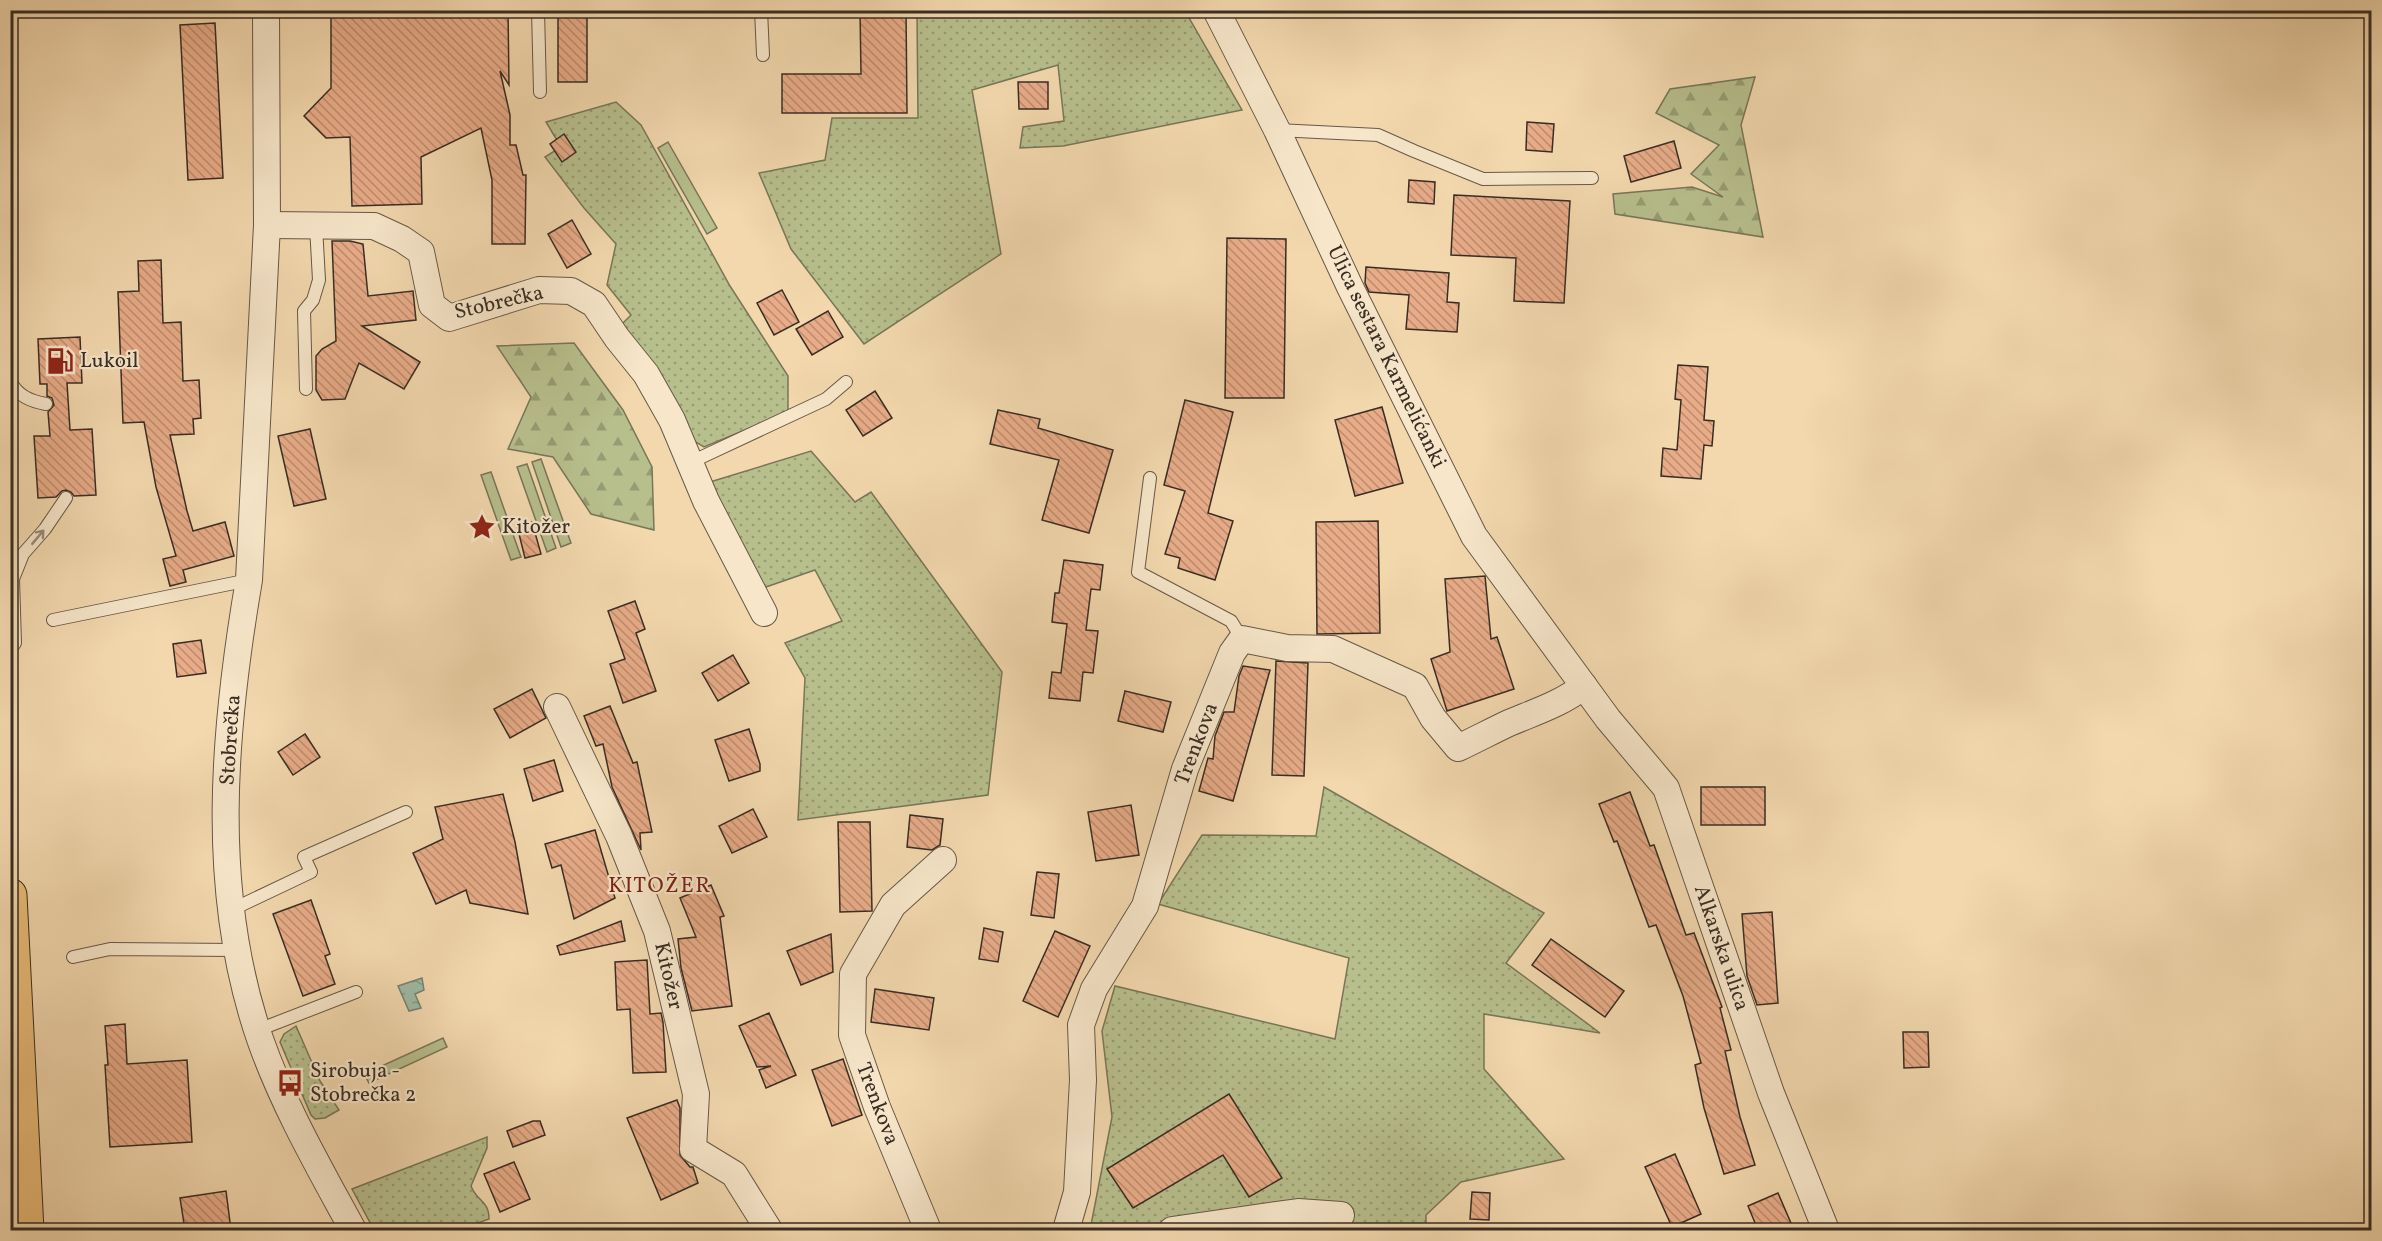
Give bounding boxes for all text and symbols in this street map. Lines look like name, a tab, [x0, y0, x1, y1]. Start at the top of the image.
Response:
street label: Ulica sestara Karmelićanki	[1319, 241, 1453, 473]
street label: Stobrečka	[452, 279, 546, 327]
fuel station icon: Lukoil	[45, 346, 75, 376]
place label: Lukoil	[80, 347, 139, 376]
place icon: Kitožer	[467, 512, 497, 542]
place label: Kitožer	[502, 513, 570, 542]
one-way arrow	[31, 530, 45, 545]
street label: Stobrečka	[213, 694, 249, 786]
street label: Trenkova	[1168, 698, 1226, 790]
district label: KITOŽER	[608, 871, 712, 902]
street label: Alkarska ulica	[1686, 881, 1756, 1015]
street label: Kitožer	[646, 940, 690, 1013]
place label: Sirobuja - Stobrečka 2	[310, 1057, 416, 1110]
street label: Trenkova	[848, 1058, 906, 1150]
bus stop icon: Sirobuja - Stobrečka 2	[275, 1068, 305, 1098]

